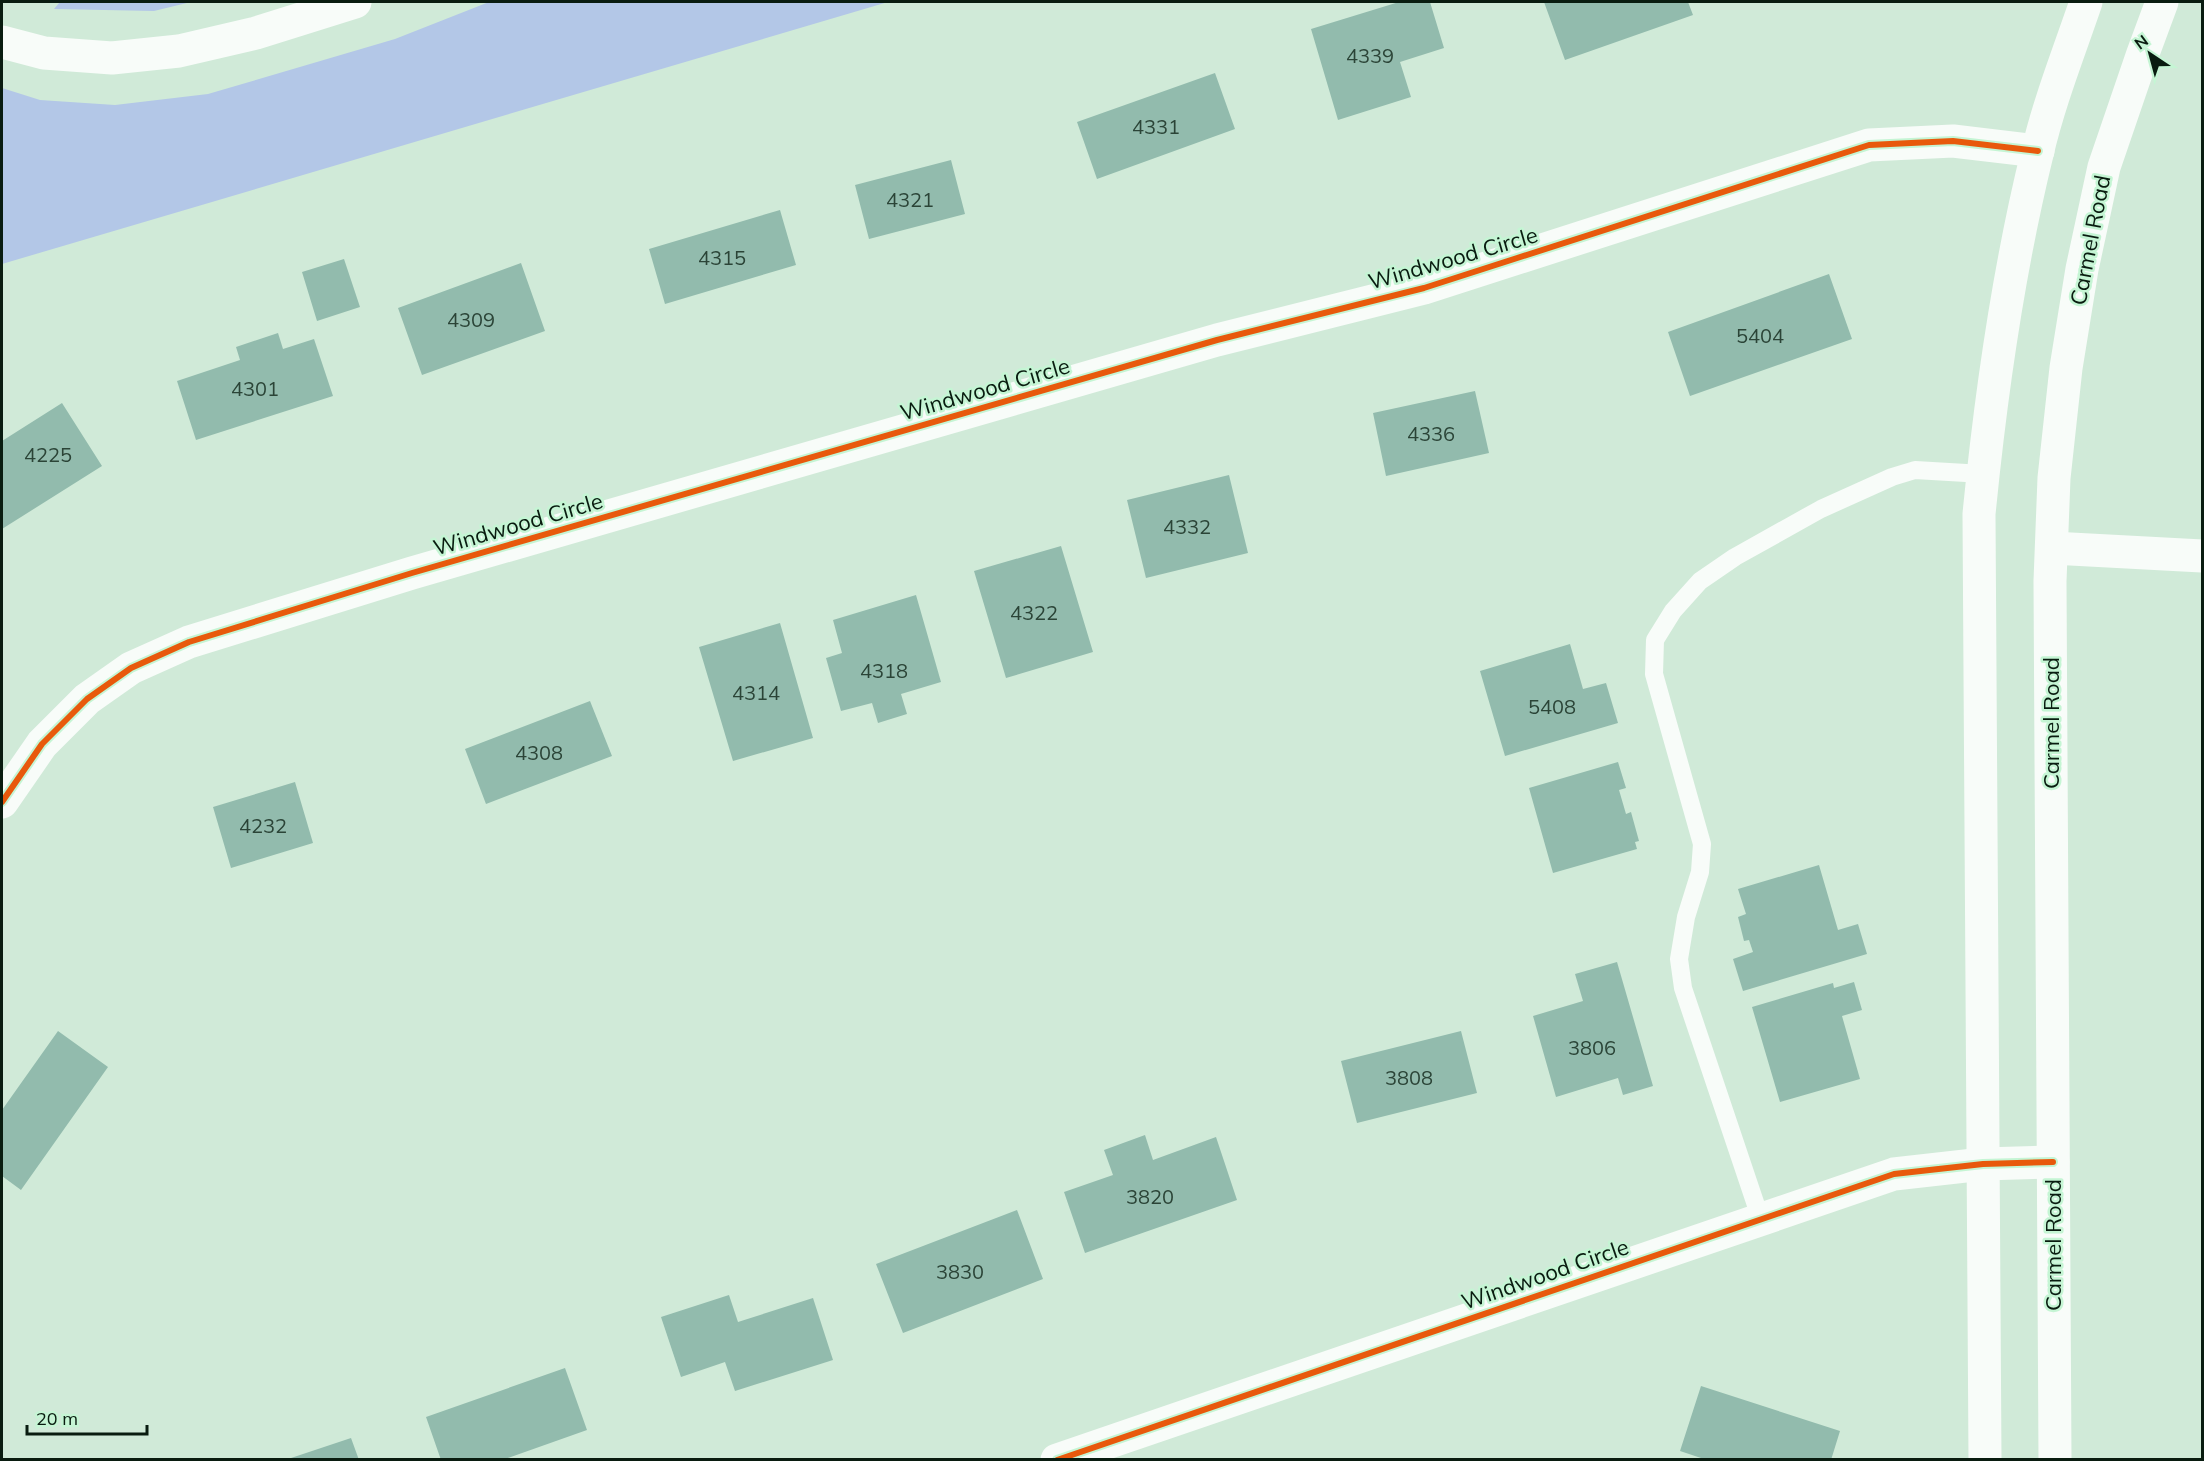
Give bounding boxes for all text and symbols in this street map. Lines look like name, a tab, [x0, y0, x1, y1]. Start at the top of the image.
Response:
north arrow	[2120, 24, 2180, 84]
text: N	[2130, 30, 2152, 54]
house number: 4339	[1346, 43, 1394, 68]
house number: 4331	[1132, 114, 1180, 139]
street label: Carmel Road	[2064, 173, 2116, 307]
house number: 4321	[886, 187, 934, 212]
street label: Windwood Circle	[1365, 220, 1541, 296]
house number: 4315	[698, 245, 746, 270]
house number: 4309	[447, 307, 495, 332]
house number: 5404	[1736, 323, 1784, 348]
street label: Windwood Circle	[897, 351, 1073, 427]
house number: 4301	[231, 376, 279, 401]
house number: 4336	[1407, 421, 1455, 446]
house number: 4225	[24, 442, 72, 467]
street label: Windwood Circle	[430, 486, 606, 562]
house number: 4332	[1163, 514, 1211, 539]
house number: 4322	[1010, 600, 1058, 625]
street label: Carmel Road	[2037, 657, 2065, 789]
house number: 4318	[860, 658, 908, 683]
house number: 4314	[732, 680, 780, 705]
house number: 5408	[1528, 694, 1576, 719]
house number: 4308	[515, 740, 563, 765]
house number: 4232	[239, 813, 287, 838]
house number: 3806	[1568, 1035, 1616, 1060]
house number: 3808	[1385, 1065, 1433, 1090]
street label: Carmel Road	[2039, 1179, 2067, 1311]
house number: 3820	[1126, 1184, 1174, 1209]
street label: Windwood Circle	[1458, 1232, 1632, 1316]
house number: 3830	[936, 1259, 984, 1284]
scale bar	[27, 1398, 147, 1436]
text: 20 m	[36, 1407, 78, 1430]

